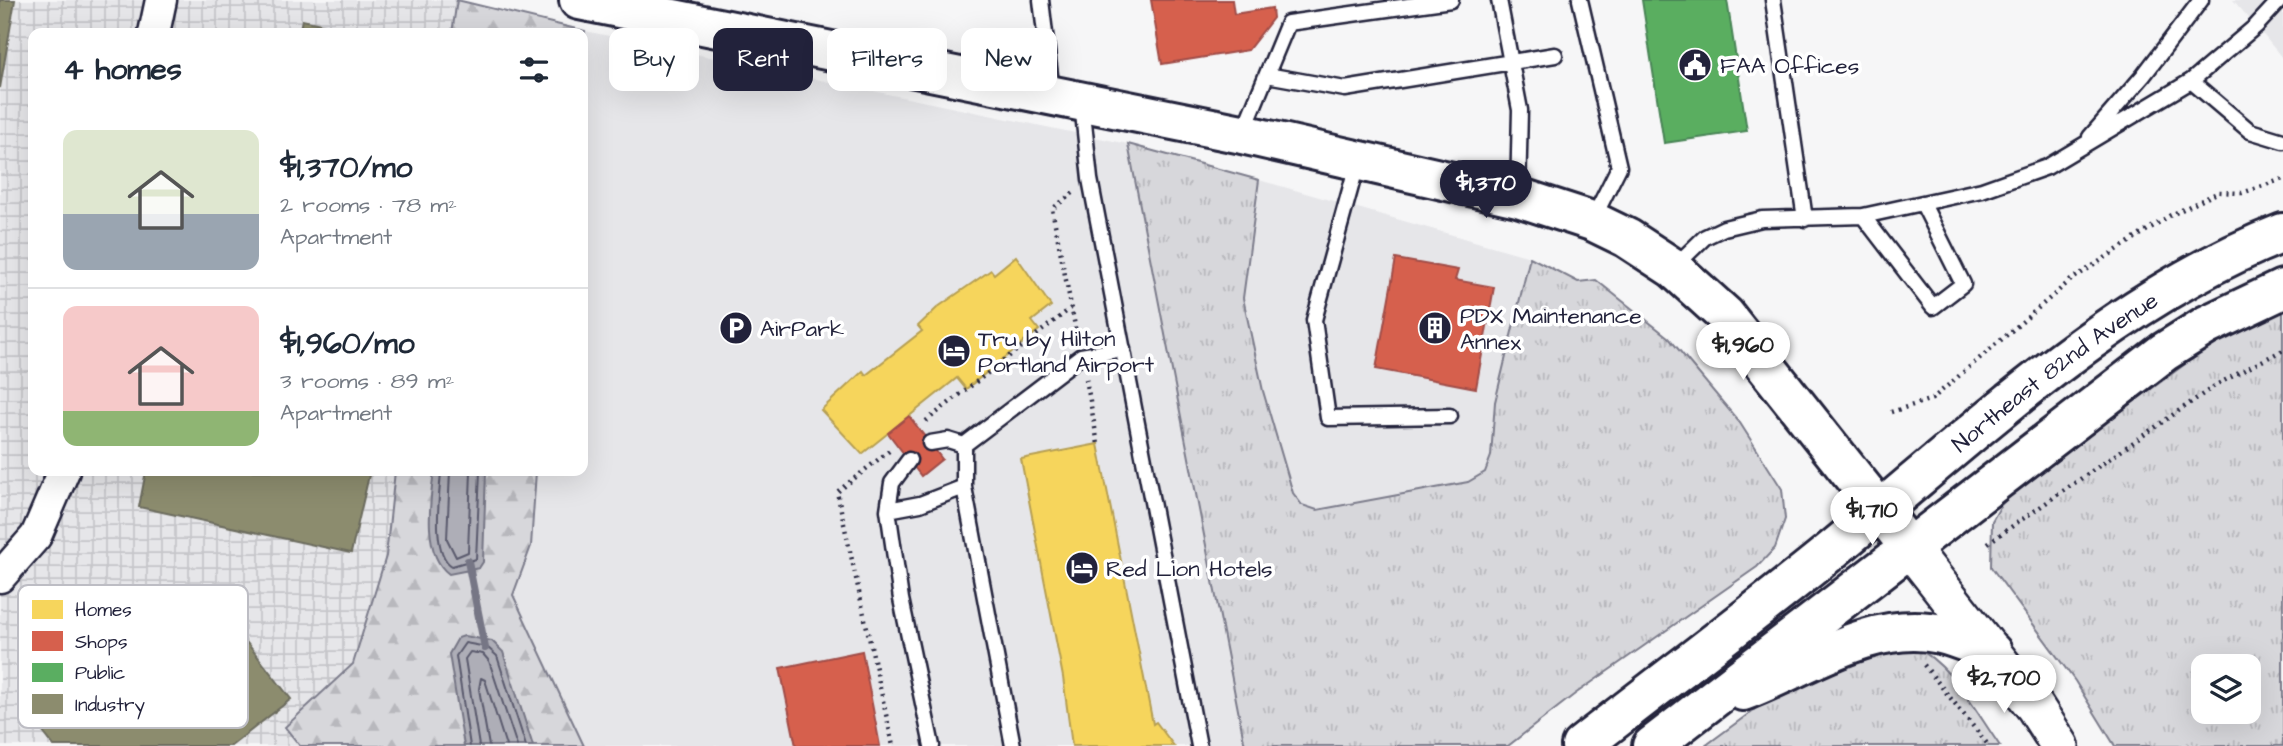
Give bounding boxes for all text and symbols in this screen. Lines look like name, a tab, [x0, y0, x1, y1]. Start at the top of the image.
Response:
chip: Buy	[609, 28, 699, 91]
chip: Rent	[713, 28, 813, 91]
chip: Filters	[827, 28, 947, 91]
chip: New	[961, 28, 1057, 91]
public building icon: FAA Offices	[1676, 46, 1714, 84]
text: 4 homes	[63, 49, 182, 91]
place label: FAA Offices	[1720, 50, 1859, 82]
icon: filters	[515, 51, 553, 89]
text: $1,370/mo	[280, 147, 412, 189]
icon: home	[119, 158, 203, 242]
pin: $1,370	[1429, 160, 1543, 220]
text: $1,370	[1456, 167, 1516, 199]
text: 2 rooms · 78 m²	[280, 189, 457, 221]
text: Apartment	[280, 221, 392, 253]
street label: Northeast 82nd Avenue	[1945, 285, 2164, 460]
place label: PDX Maintenance Annex	[1460, 300, 1642, 358]
parking icon: AirPark	[717, 309, 755, 347]
building icon: PDX Maintenance Annex	[1416, 309, 1454, 347]
place label: AirPark	[760, 313, 844, 345]
pin: $1,960	[1686, 322, 1800, 382]
text: $1,960/mo	[280, 323, 415, 365]
place label: Tru by Hilton Portland Airport	[978, 323, 1155, 381]
text: $1,960	[1712, 329, 1774, 361]
hotel icon: Tru by Hilton Portland Airport	[935, 332, 973, 370]
icon: home	[119, 334, 203, 418]
text: 3 rooms · 89 m²	[280, 365, 454, 397]
text: Apartment	[280, 397, 392, 429]
pin: $1,710	[1815, 488, 1929, 547]
text: $1,710	[1846, 494, 1898, 526]
hotel icon: Red Lion Hotels	[1063, 549, 1101, 587]
place label: Red Lion Hotels	[1106, 553, 1273, 585]
legend	[18, 585, 248, 728]
text: Homes	[75, 597, 132, 624]
text: Shops	[75, 629, 127, 656]
map controls	[2191, 654, 2261, 724]
button: layers	[2191, 654, 2261, 724]
pin: $2,700	[1947, 656, 2061, 715]
text: Public	[75, 660, 125, 687]
text: $2,700	[1967, 662, 2041, 694]
text: Industry	[75, 692, 145, 720]

